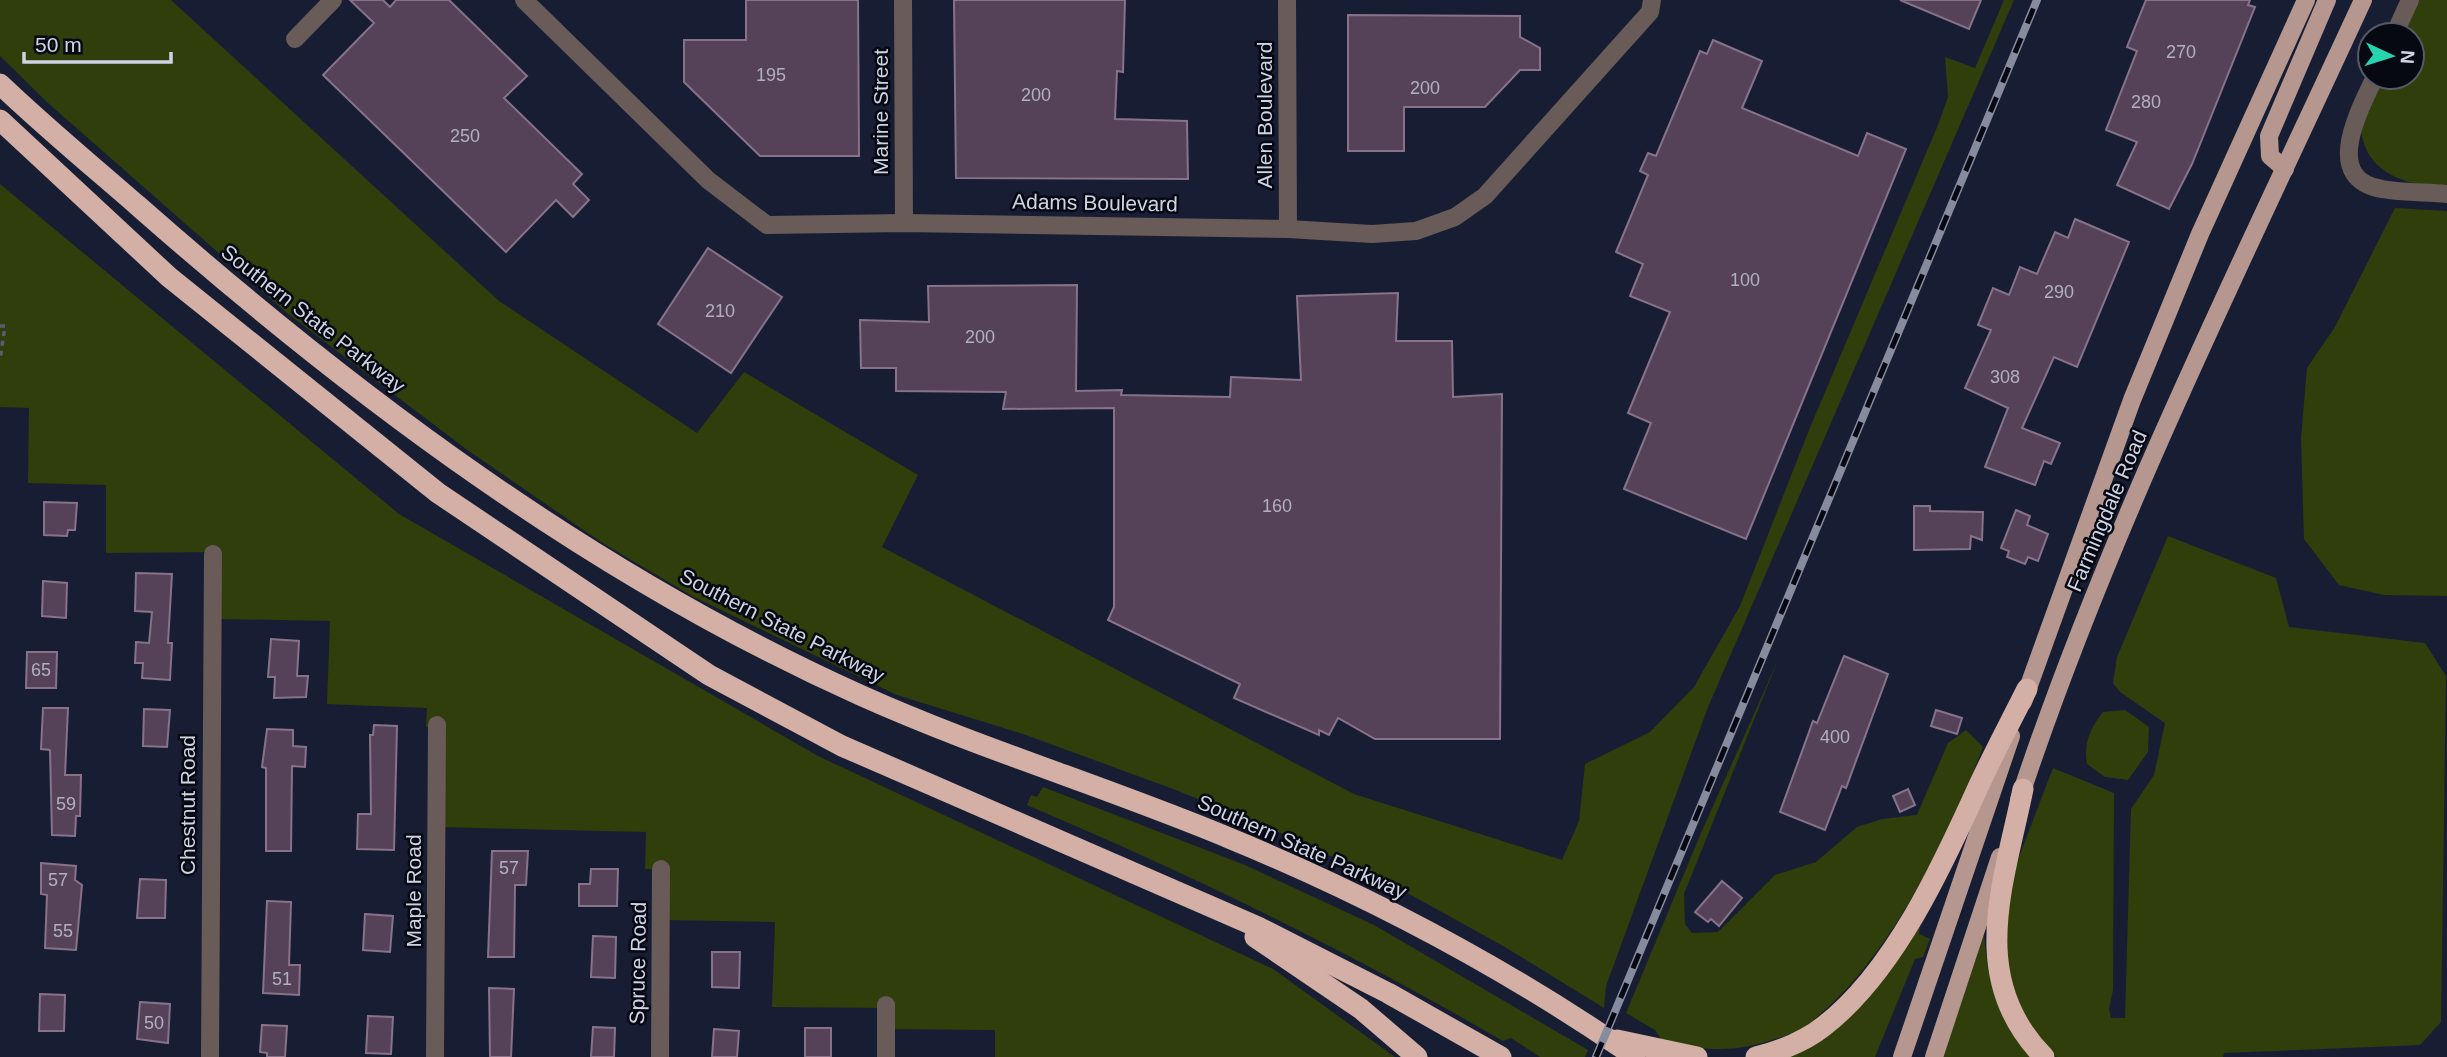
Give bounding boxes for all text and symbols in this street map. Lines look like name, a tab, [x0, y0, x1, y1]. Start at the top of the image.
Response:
scale bar	[24, 21, 172, 65]
north arrow	[2356, 21, 2426, 91]
text: 50 m	[35, 33, 82, 56]
street label: Allen Boulevard	[1253, 41, 1276, 189]
house number: 270	[2166, 42, 2196, 62]
street label: Marine Street	[869, 49, 892, 175]
text: N	[2397, 50, 2418, 65]
house number: 195	[756, 65, 786, 85]
house number: 200	[1410, 78, 1440, 98]
house number: 200	[1021, 85, 1051, 105]
house number: 280	[2131, 92, 2161, 112]
house number: 250	[450, 126, 480, 146]
street label: Adams Boulevard	[1012, 190, 1178, 215]
street label: Southern State Parkway	[217, 240, 410, 398]
house number: 100	[1730, 270, 1760, 290]
house number: 290	[2044, 282, 2074, 302]
house number: 210	[705, 301, 735, 321]
house number: 200	[965, 327, 995, 347]
house number: 308	[1990, 367, 2020, 387]
street label: Farmingdale Road	[2062, 427, 2151, 595]
house number: 160	[1262, 496, 1292, 516]
street label: Southern State Parkway	[676, 564, 889, 687]
house number: 65	[31, 660, 51, 680]
house number: 400	[1820, 727, 1850, 747]
street label: Chestnut Road	[176, 735, 199, 875]
street label: Southern State Parkway	[1194, 790, 1411, 903]
house number: 59	[56, 794, 76, 814]
street label: Maple Road	[402, 834, 425, 948]
house number: 57	[499, 858, 519, 878]
house number: 57	[48, 870, 68, 890]
street label: Spruce Road	[625, 902, 650, 1024]
house number: 55	[53, 921, 73, 941]
house number: 51	[272, 969, 292, 989]
house number: 50	[144, 1013, 164, 1033]

